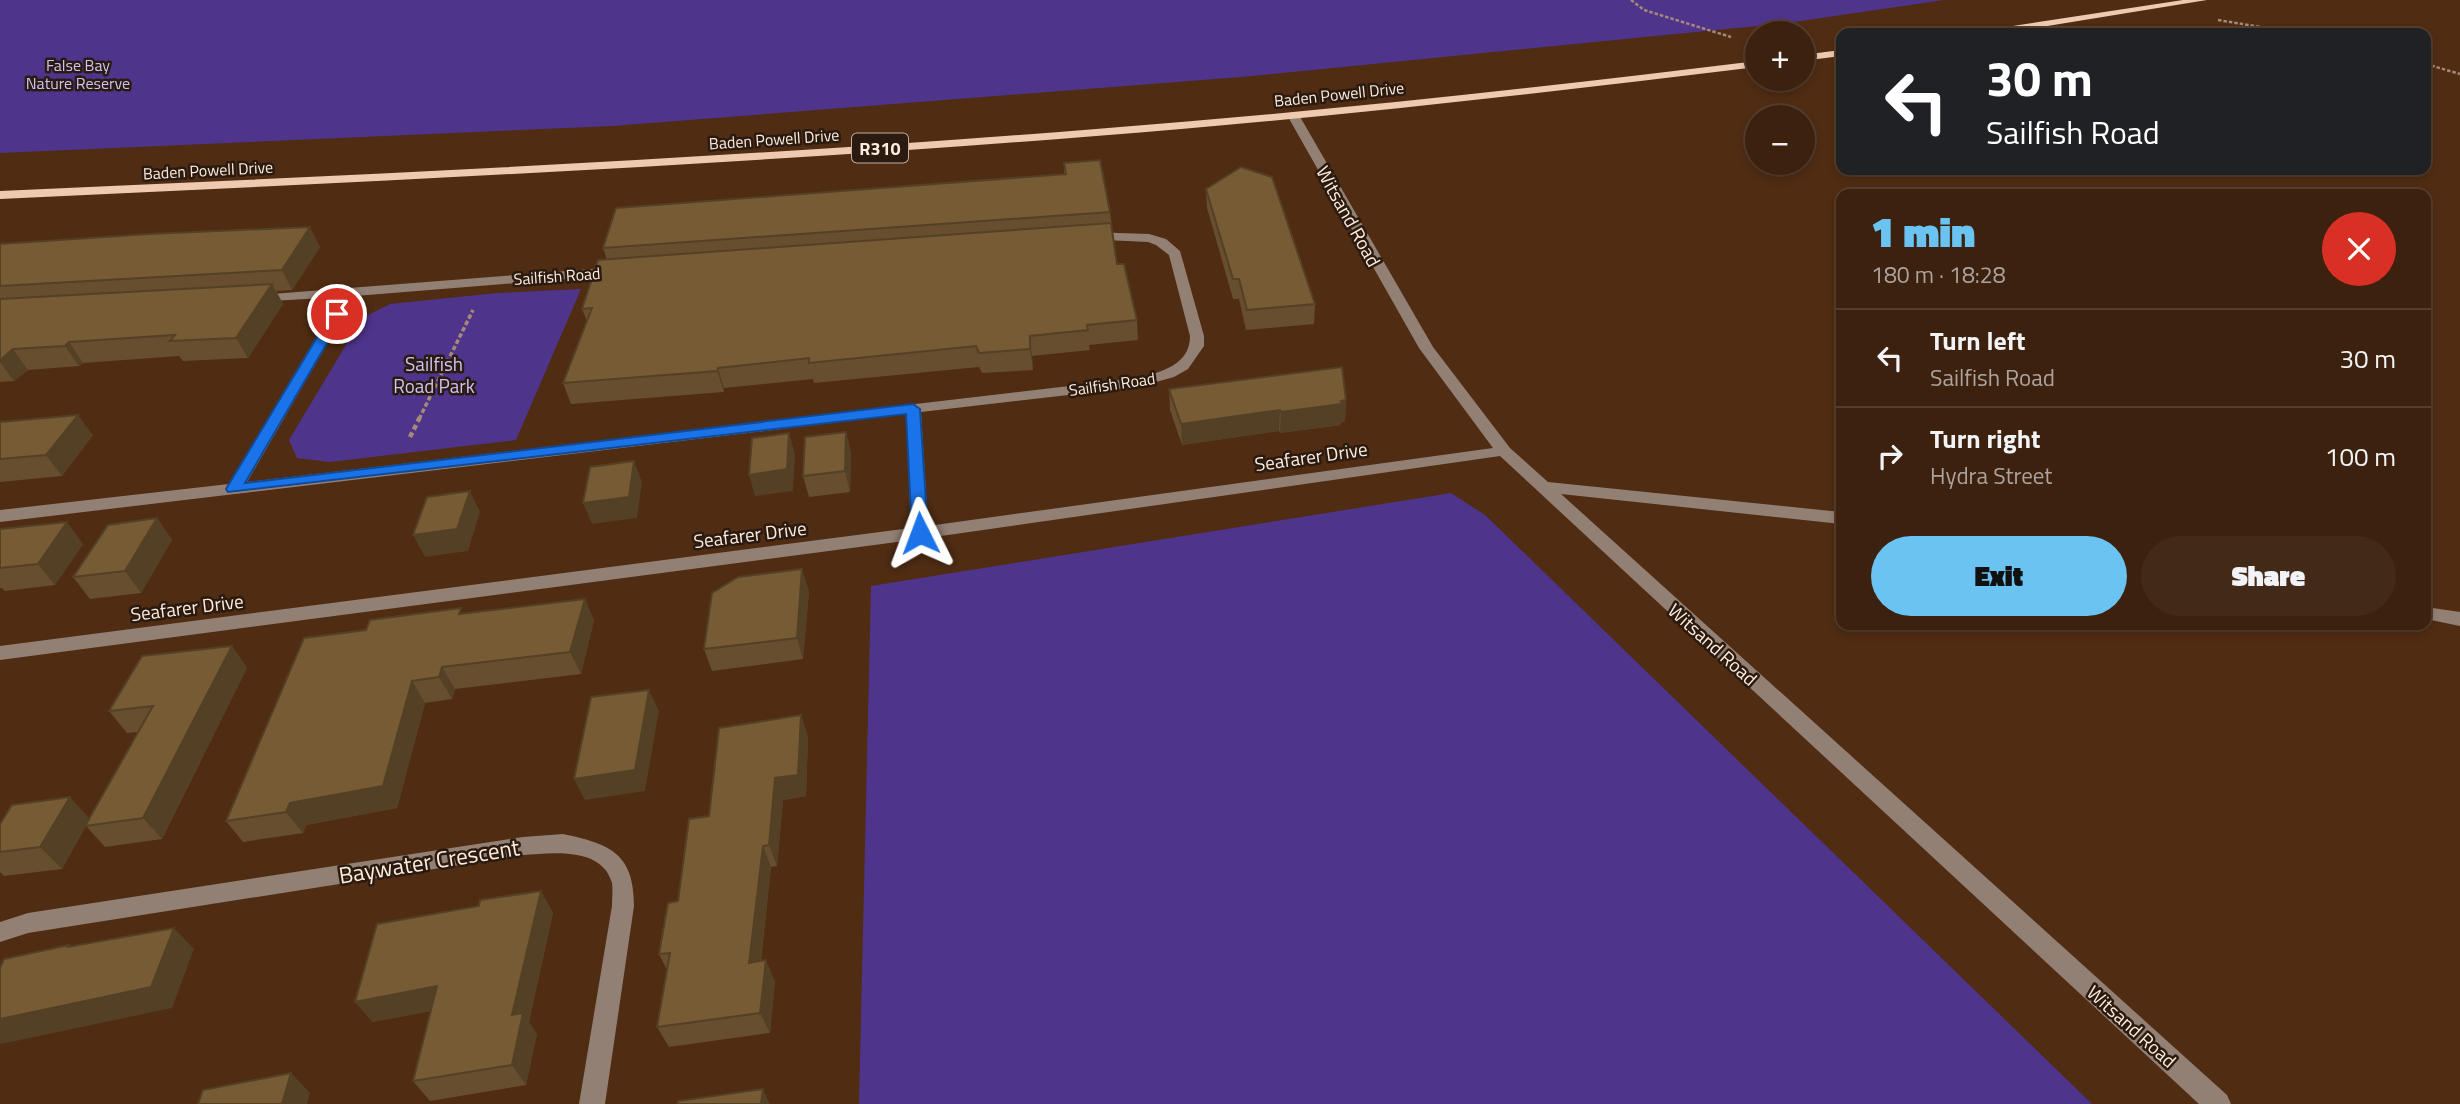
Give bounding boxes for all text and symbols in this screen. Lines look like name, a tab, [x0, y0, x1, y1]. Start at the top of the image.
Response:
map controls	[1745, 21, 1815, 175]
button: +	[1745, 21, 1815, 91]
text: 30 m	[1986, 40, 2093, 115]
park label: False Bay Nature Reserve	[26, 53, 130, 95]
icon: left	[1871, 56, 1962, 147]
street label: Baden Powell Drive	[1273, 75, 1405, 113]
button: −	[1745, 105, 1815, 175]
text: Sailfish Road	[1986, 108, 2160, 156]
street label: Baden Powell Drive	[708, 122, 840, 156]
road number: R310	[852, 134, 908, 162]
street label: Baden Powell Drive	[142, 155, 274, 185]
street label: Witsand Road	[1309, 160, 1389, 272]
text: 1 min	[1871, 199, 1975, 263]
button: close	[2322, 212, 2396, 286]
text: 180 m · 18:28	[1871, 257, 2006, 292]
street label: Sailfish Road	[513, 261, 601, 291]
pin	[307, 284, 367, 344]
icon: arrive	[318, 295, 356, 333]
text: Turn left	[1930, 321, 2025, 360]
icon: left	[1871, 339, 1909, 377]
text: 30 m	[2339, 339, 2396, 378]
park label: Sailfish Road Park	[393, 349, 475, 400]
text: Sailfish Road	[1930, 360, 2055, 395]
street label: Sailfish Road	[1067, 366, 1157, 402]
text: Turn right	[1930, 419, 2041, 458]
street label: Seafarer Drive	[1253, 434, 1369, 478]
icon: right	[1871, 437, 1909, 475]
text: 100 m	[2325, 437, 2396, 476]
text: Hydra Street	[1930, 458, 2052, 493]
position arrow	[883, 496, 957, 570]
street label: Seafarer Drive	[692, 513, 808, 555]
button: Exit	[1871, 536, 2127, 616]
button: Share	[2141, 536, 2396, 616]
street label: Seafarer Drive	[129, 586, 245, 628]
street label: Witsand Road	[1662, 596, 1764, 692]
street label: Baywater Crescent	[336, 829, 522, 893]
street label: Witsand Road	[2081, 978, 2183, 1074]

